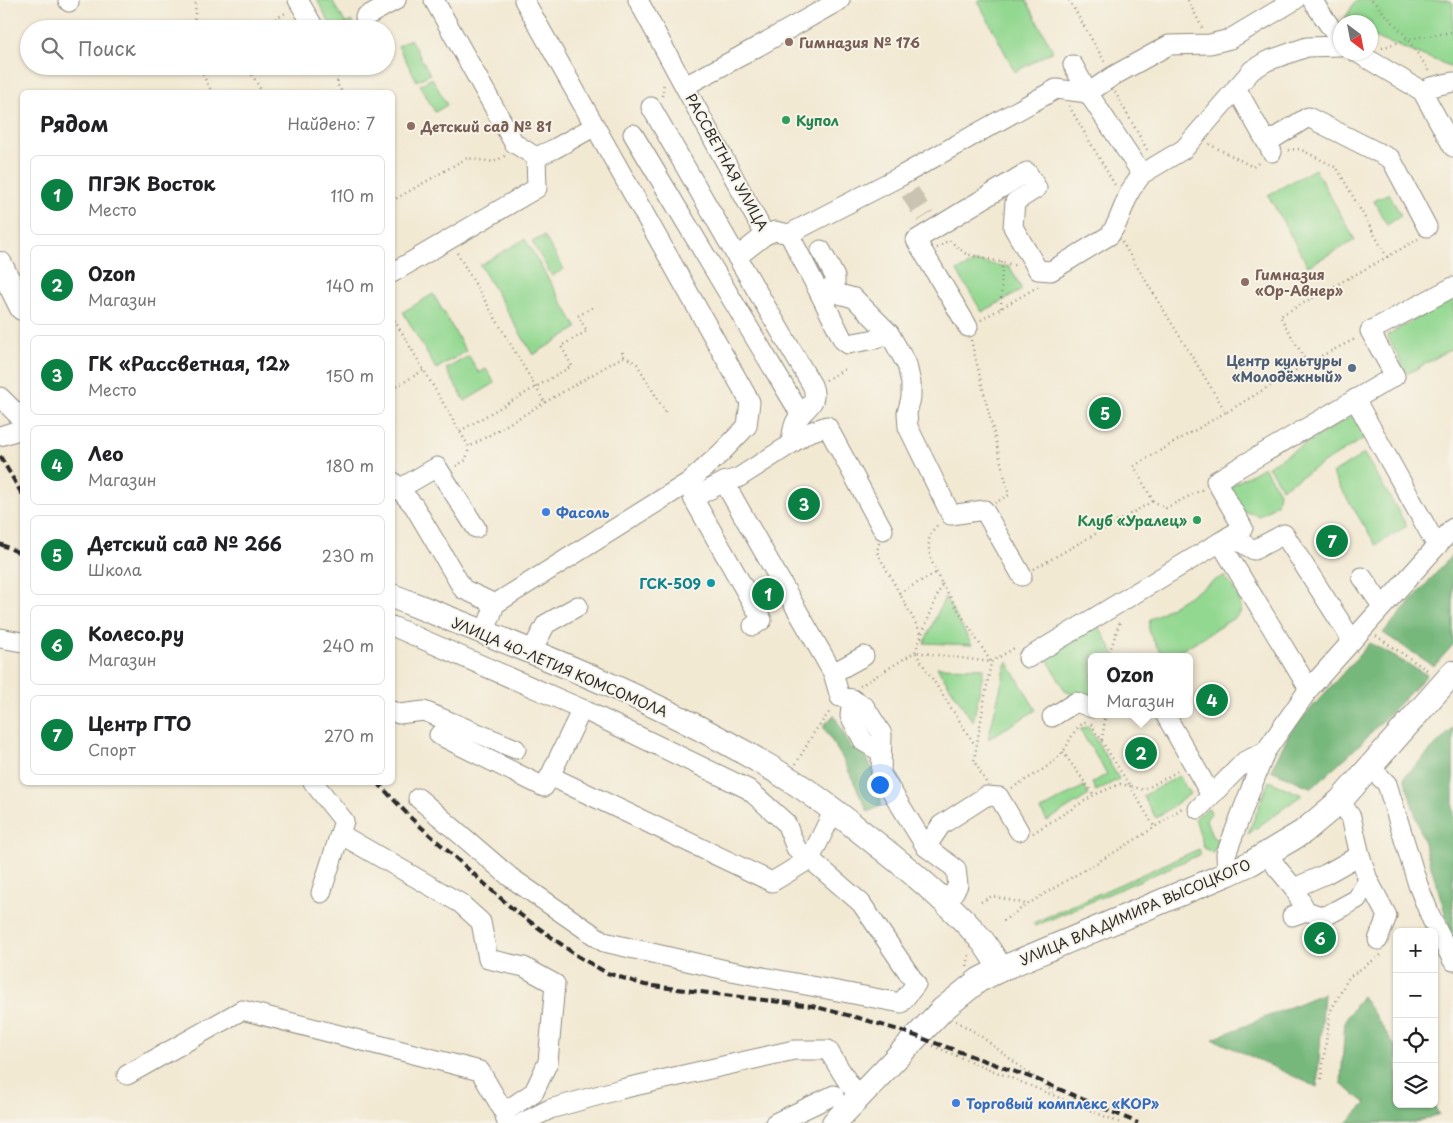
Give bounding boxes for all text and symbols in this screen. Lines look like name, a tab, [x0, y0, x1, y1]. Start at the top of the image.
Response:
north arrow	[1333, 15, 1378, 60]
search box	[20, 20, 395, 75]
place label: Гимназия № 176	[799, 32, 920, 53]
icon: search	[38, 34, 66, 62]
text: Поиск	[78, 34, 136, 62]
marker: Гимназия № 176	[783, 36, 795, 48]
street label: РАССВЕТНАЯ УЛИЦА	[680, 90, 774, 235]
text: Рядом	[40, 107, 108, 139]
place label: Купол	[796, 110, 839, 131]
text: Найдено: 7	[288, 111, 375, 135]
marker: Купол	[780, 114, 792, 126]
place label: Детский сад № 81	[420, 116, 552, 137]
marker: Детский сад № 81	[405, 120, 417, 132]
text: ПГЭК Восток	[88, 169, 215, 197]
text: 1	[53, 183, 61, 207]
text: 110 m	[331, 183, 374, 207]
text: Место	[88, 197, 137, 221]
text: Ozon	[88, 259, 136, 287]
place label: Гимназия «Ор-Авнер»	[1255, 264, 1344, 301]
text: 2	[51, 273, 63, 297]
text: 140 m	[326, 273, 374, 297]
marker: Гимназия «Ор-Авнер»	[1239, 276, 1251, 288]
text: Магазин	[88, 287, 157, 311]
text: ГК «Рассветная, 12»	[88, 349, 290, 377]
place label: Центр культуры «Молодёжный»	[1226, 350, 1343, 387]
marker: Центр культуры «Молодёжный»	[1346, 362, 1358, 374]
text: 3	[52, 363, 62, 387]
text: 150 m	[326, 363, 374, 387]
text: Место	[88, 377, 137, 401]
pin: 5	[1089, 394, 1121, 432]
text: Лео	[88, 439, 124, 467]
text: 4	[52, 453, 62, 477]
text: 180 m	[326, 453, 374, 477]
text: Магазин	[88, 467, 157, 491]
pin: 3	[788, 485, 820, 523]
place label: Фасоль	[556, 502, 610, 523]
marker: Фасоль	[540, 506, 552, 518]
place label: Клуб «Уралец»	[1077, 510, 1188, 531]
marker: Клуб «Уралец»	[1191, 514, 1203, 526]
pin: 7	[1316, 522, 1348, 560]
text: Детский сад № 266	[88, 529, 282, 557]
text: 5	[52, 543, 62, 567]
text: 230 m	[322, 543, 374, 567]
text: Школа	[88, 557, 142, 581]
place label: ГСК-509	[639, 573, 701, 594]
pin: 1	[752, 575, 784, 613]
marker: ГСК-509	[705, 577, 717, 589]
street label: УЛИЦА 40-ЛЕТИЯ КОМСОМОЛА	[449, 612, 671, 722]
text: Колесо.ру	[88, 619, 184, 647]
text: 6	[51, 633, 63, 657]
text: 240 m	[322, 633, 374, 657]
text: Магазин	[88, 647, 157, 671]
popup	[1088, 653, 1193, 718]
text: Ozon	[1106, 660, 1154, 688]
pin: 4	[1196, 681, 1228, 719]
text: Магазин	[1106, 688, 1175, 712]
text: Центр ГТО	[88, 709, 191, 737]
text: 7	[52, 723, 62, 747]
text: 270 m	[324, 723, 374, 747]
pin: 2	[1125, 734, 1157, 772]
text: Спорт	[88, 737, 136, 761]
your location	[867, 772, 893, 798]
street label: УЛИЦА ВЛАДИМИРА ВЫСОЦКОГО	[1016, 854, 1254, 970]
pin: 6	[1304, 919, 1336, 957]
map controls	[1393, 928, 1438, 1108]
button: +	[1393, 928, 1438, 973]
button: −	[1393, 973, 1438, 1018]
button: locate	[1393, 1018, 1438, 1063]
button: layers	[1393, 1063, 1438, 1108]
place label: Торговый комплекс «КОР»	[966, 1093, 1160, 1114]
marker: Торговый комплекс «КОР»	[950, 1097, 962, 1109]

